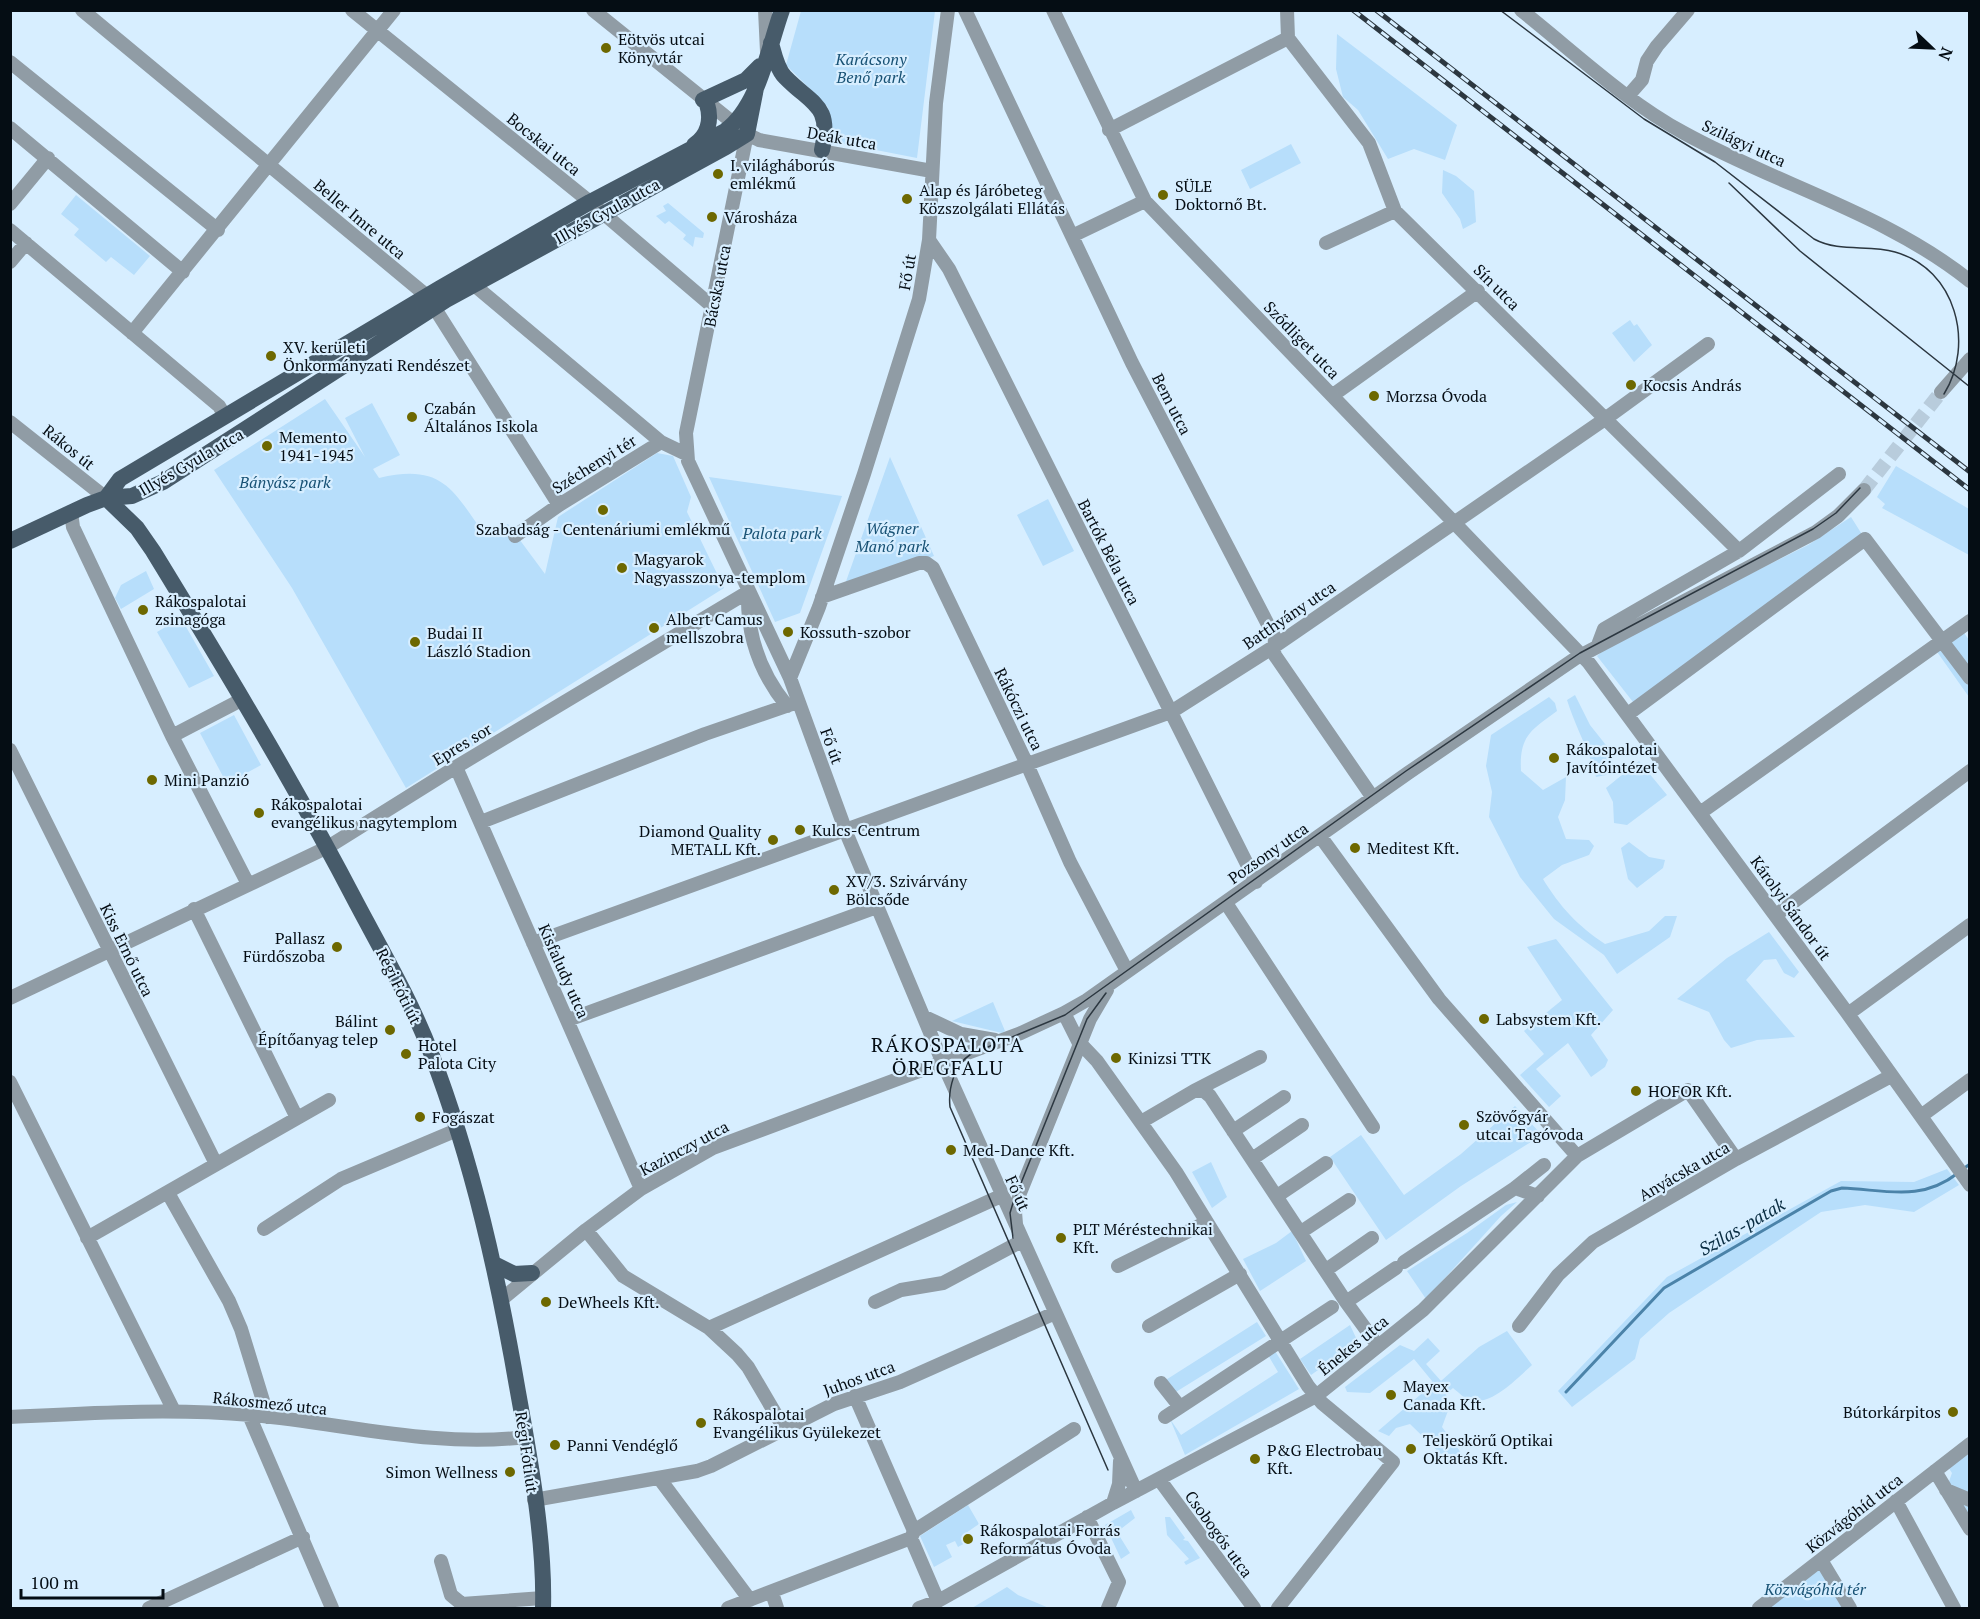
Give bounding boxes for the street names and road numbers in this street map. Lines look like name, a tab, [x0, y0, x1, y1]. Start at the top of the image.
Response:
street label: Bocskai utca	[503, 108, 585, 180]
street label: Szilágyi utca	[1699, 114, 1789, 172]
street label: Deák utca	[805, 121, 879, 155]
street label: Illyés Gyula utca	[550, 173, 664, 249]
street label: Beller Imre utca	[309, 174, 411, 264]
street label: Bácska utca	[698, 243, 736, 329]
street label: Fő út	[893, 252, 921, 292]
street label: Sín utca	[1469, 259, 1525, 315]
street label: Sződliget utca	[1259, 296, 1345, 384]
street label: Bem utca	[1147, 369, 1197, 439]
street label: Rákos út	[38, 419, 100, 475]
street label: Illyés Gyula utca	[135, 423, 247, 501]
street label: Széchenyi tér	[548, 429, 641, 499]
street label: Bartók Béla utca	[1073, 495, 1145, 609]
street label: Batthyány utca	[1238, 576, 1340, 654]
street label: Rákóczi utca	[989, 664, 1049, 754]
street label: Epres sor	[428, 717, 496, 770]
street label: Fő út	[815, 725, 849, 767]
street label: Pozsony utca	[1223, 817, 1313, 889]
street label: Károlyi Sándor út	[1746, 851, 1836, 965]
street label: Kiss Ernő utca	[95, 900, 159, 1000]
street label: Kisfaludy utca	[533, 920, 595, 1022]
street label: Régi Fóti út	[371, 944, 427, 1028]
street label: Kazinczy utca	[636, 1115, 732, 1181]
street label: Anyácska utca	[1634, 1136, 1734, 1206]
street label: Fő út	[1001, 1172, 1036, 1214]
street label: Énekes utca	[1313, 1310, 1393, 1380]
street label: Juhos utca	[820, 1355, 898, 1401]
street label: Rákosmező utca	[212, 1386, 328, 1420]
street label: Régi Fóti út	[510, 1410, 544, 1494]
street label: Közvágóhíd utca	[1801, 1468, 1907, 1558]
street label: Csobogós utca	[1180, 1486, 1258, 1582]

